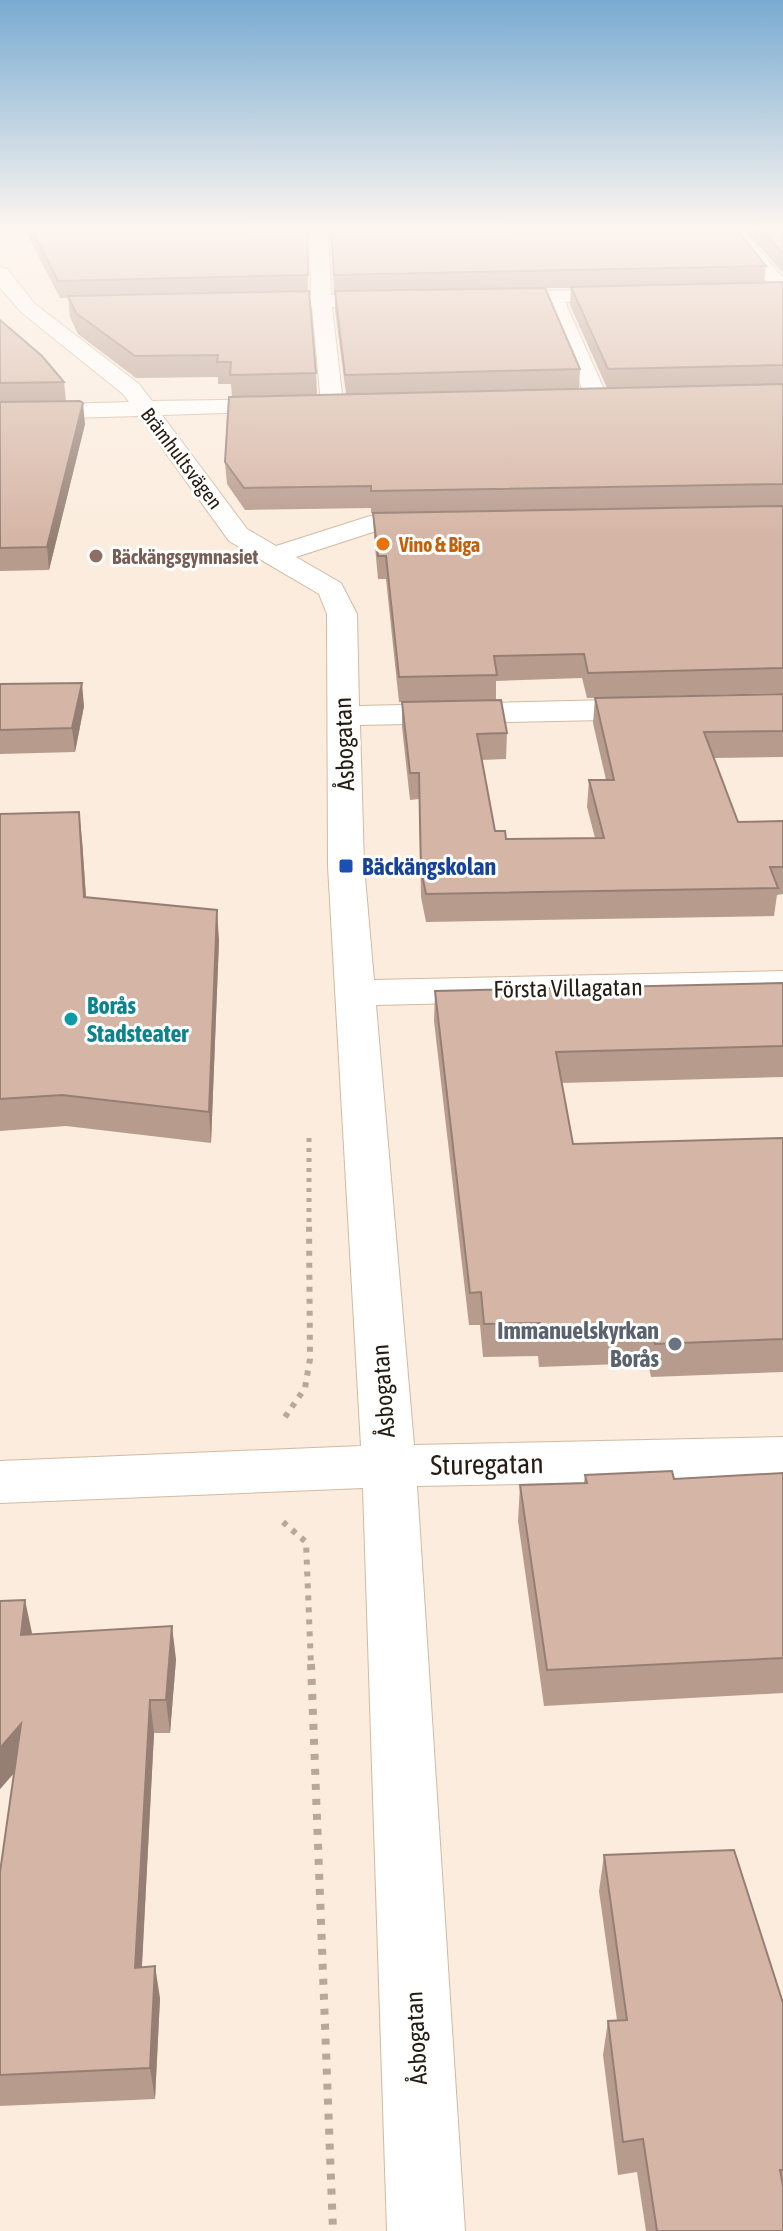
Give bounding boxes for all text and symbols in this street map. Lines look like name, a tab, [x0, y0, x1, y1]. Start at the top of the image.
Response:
street label: Brämhultsvägen	[137, 403, 227, 513]
place label: Vino & Biga	[398, 533, 480, 556]
marker: Vino & Biga	[374, 535, 392, 553]
place label: Bäckängsgymnasiet	[112, 545, 259, 568]
marker: Bäckängsgymnasiet	[87, 547, 105, 565]
street label: Åsbogatan	[328, 697, 359, 791]
place label: Bäckängskolan	[362, 853, 496, 880]
marker: Bäckängskolan	[337, 857, 355, 875]
street label: Första Villagatan	[493, 973, 643, 1003]
place label: Borås Stadsteater	[87, 992, 189, 1047]
marker: Borås Stadsteater	[62, 1010, 80, 1028]
place label: Immanuelskyrkan Borås	[497, 1317, 660, 1372]
marker: Immanuelskyrkan Borås	[666, 1335, 684, 1353]
street label: Åsbogatan	[365, 1343, 400, 1439]
street label: Sturegatan	[430, 1447, 544, 1481]
street label: Åsbogatan	[399, 1991, 432, 2085]

